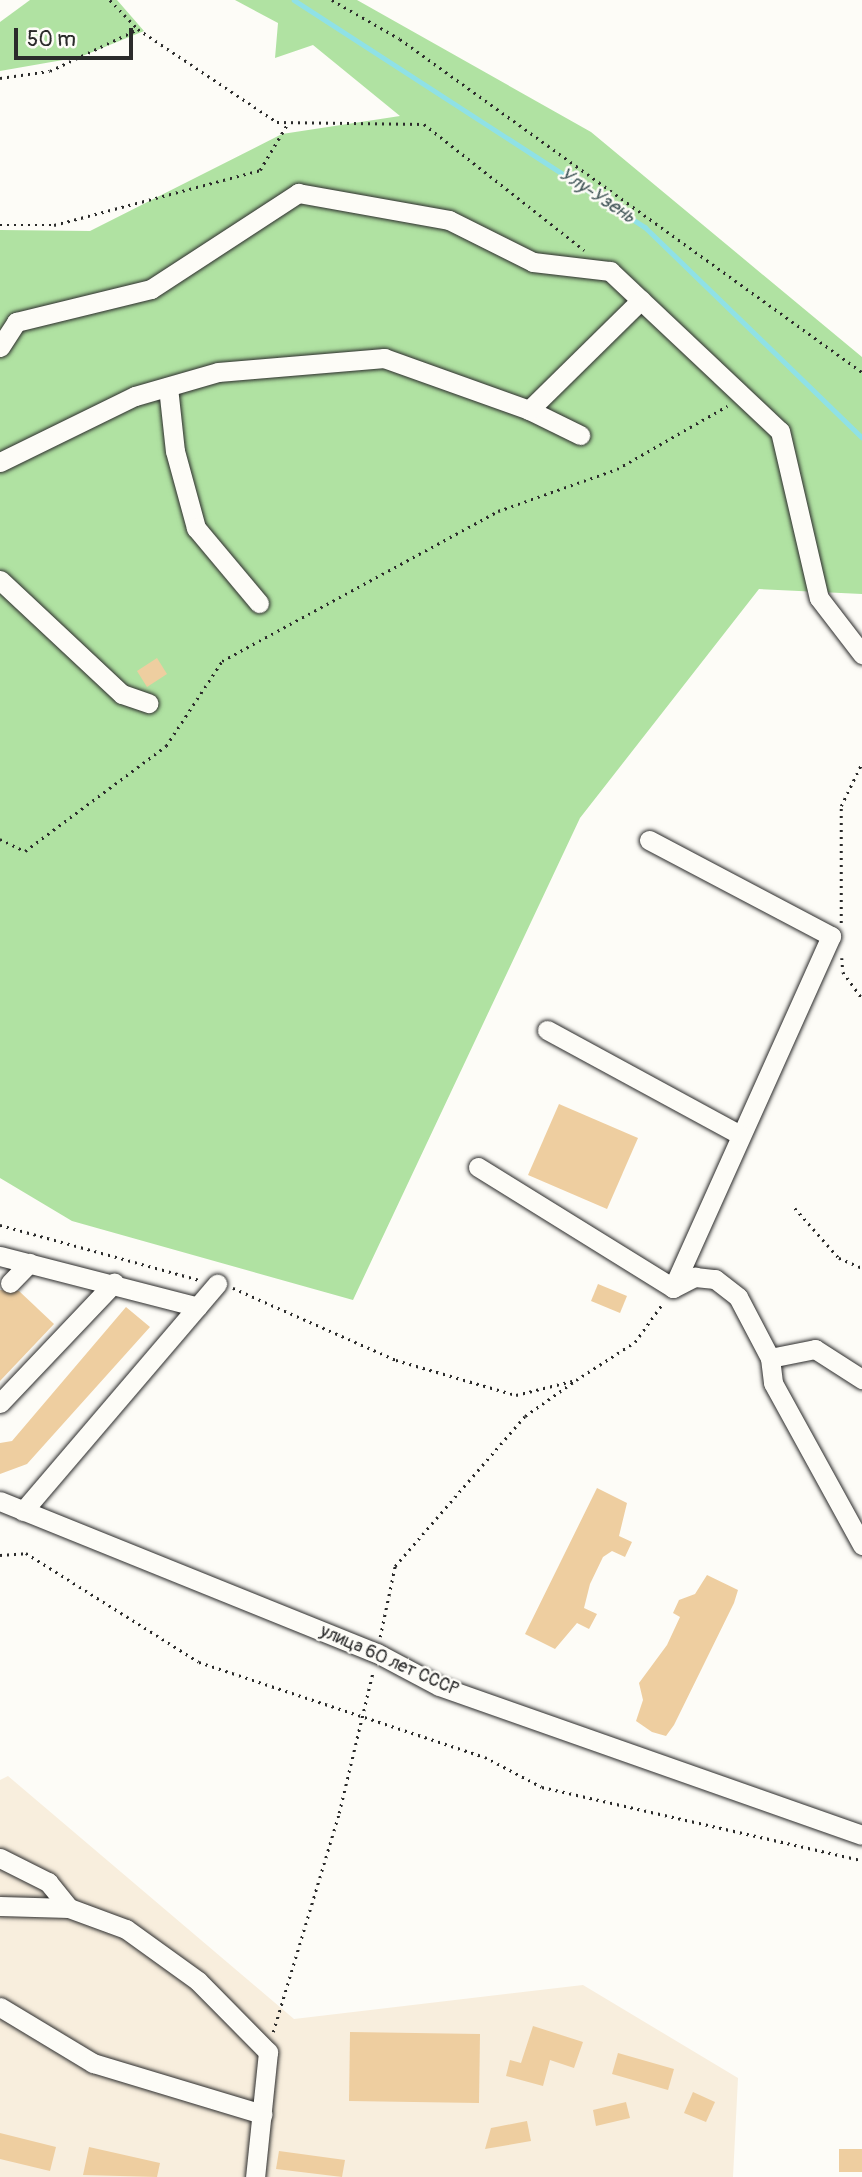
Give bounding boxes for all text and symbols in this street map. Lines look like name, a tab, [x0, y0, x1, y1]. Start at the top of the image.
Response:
scale bar	[18, 14, 136, 58]
text: 50 m	[27, 26, 76, 53]
water label: Улу-Узень	[555, 163, 639, 229]
street label: улица 60 лет СССР	[317, 1621, 461, 1701]

